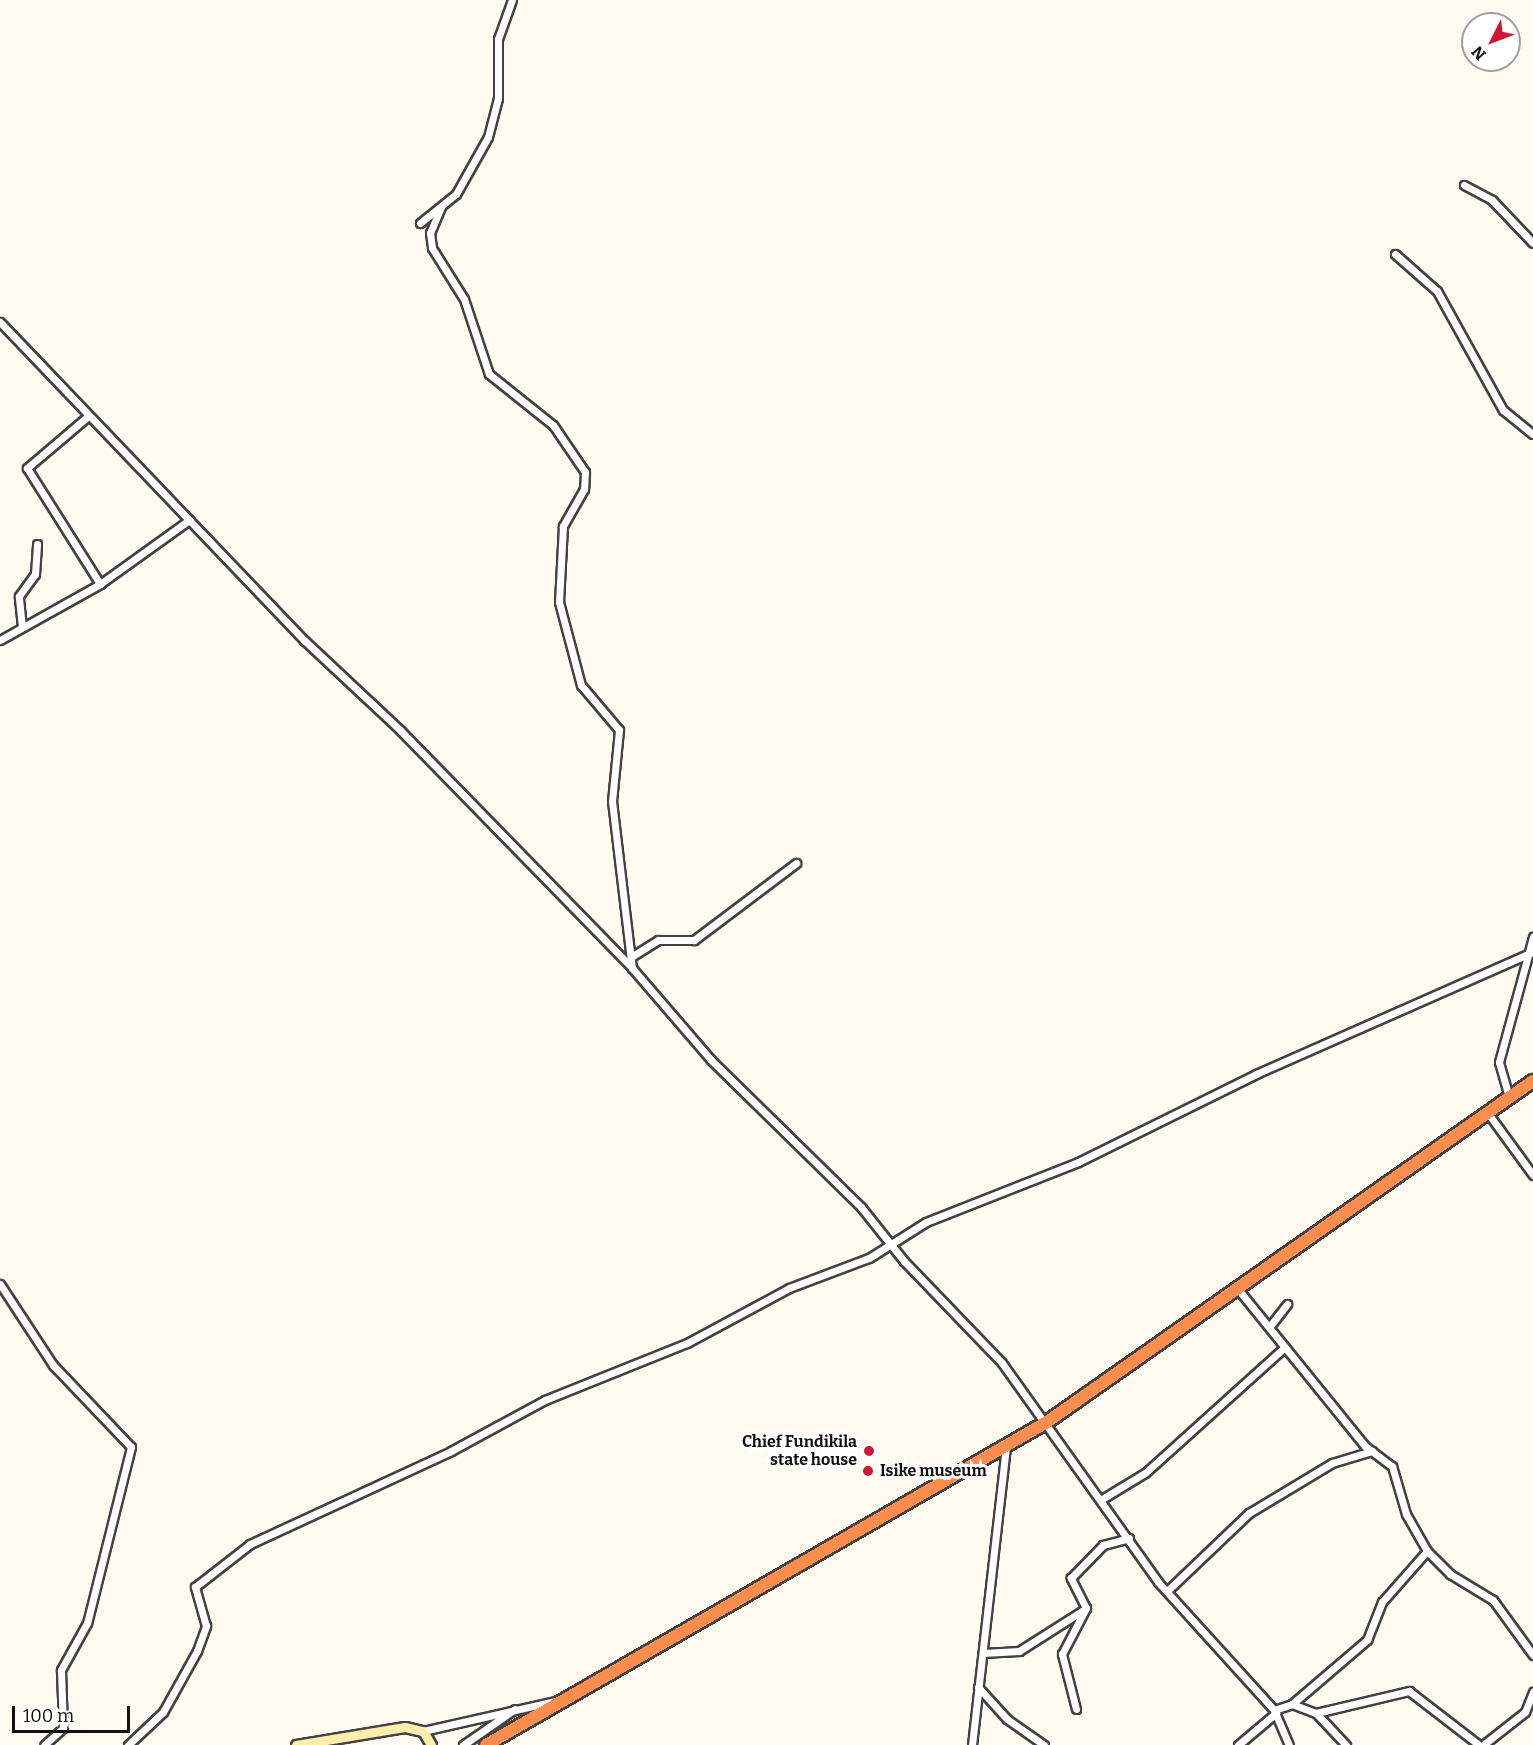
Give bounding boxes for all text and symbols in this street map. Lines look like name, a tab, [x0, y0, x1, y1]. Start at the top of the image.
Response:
north arrow	[1461, 12, 1521, 72]
text: N	[1468, 42, 1490, 64]
place label: Chief Fundikila state house	[742, 1432, 857, 1470]
marker: Chief Fundikila state house	[862, 1444, 876, 1458]
place label: Isike museum	[880, 1461, 987, 1481]
marker: Isike museum	[861, 1464, 875, 1478]
scale bar	[15, 1694, 134, 1732]
text: 100 m	[23, 1705, 74, 1727]

